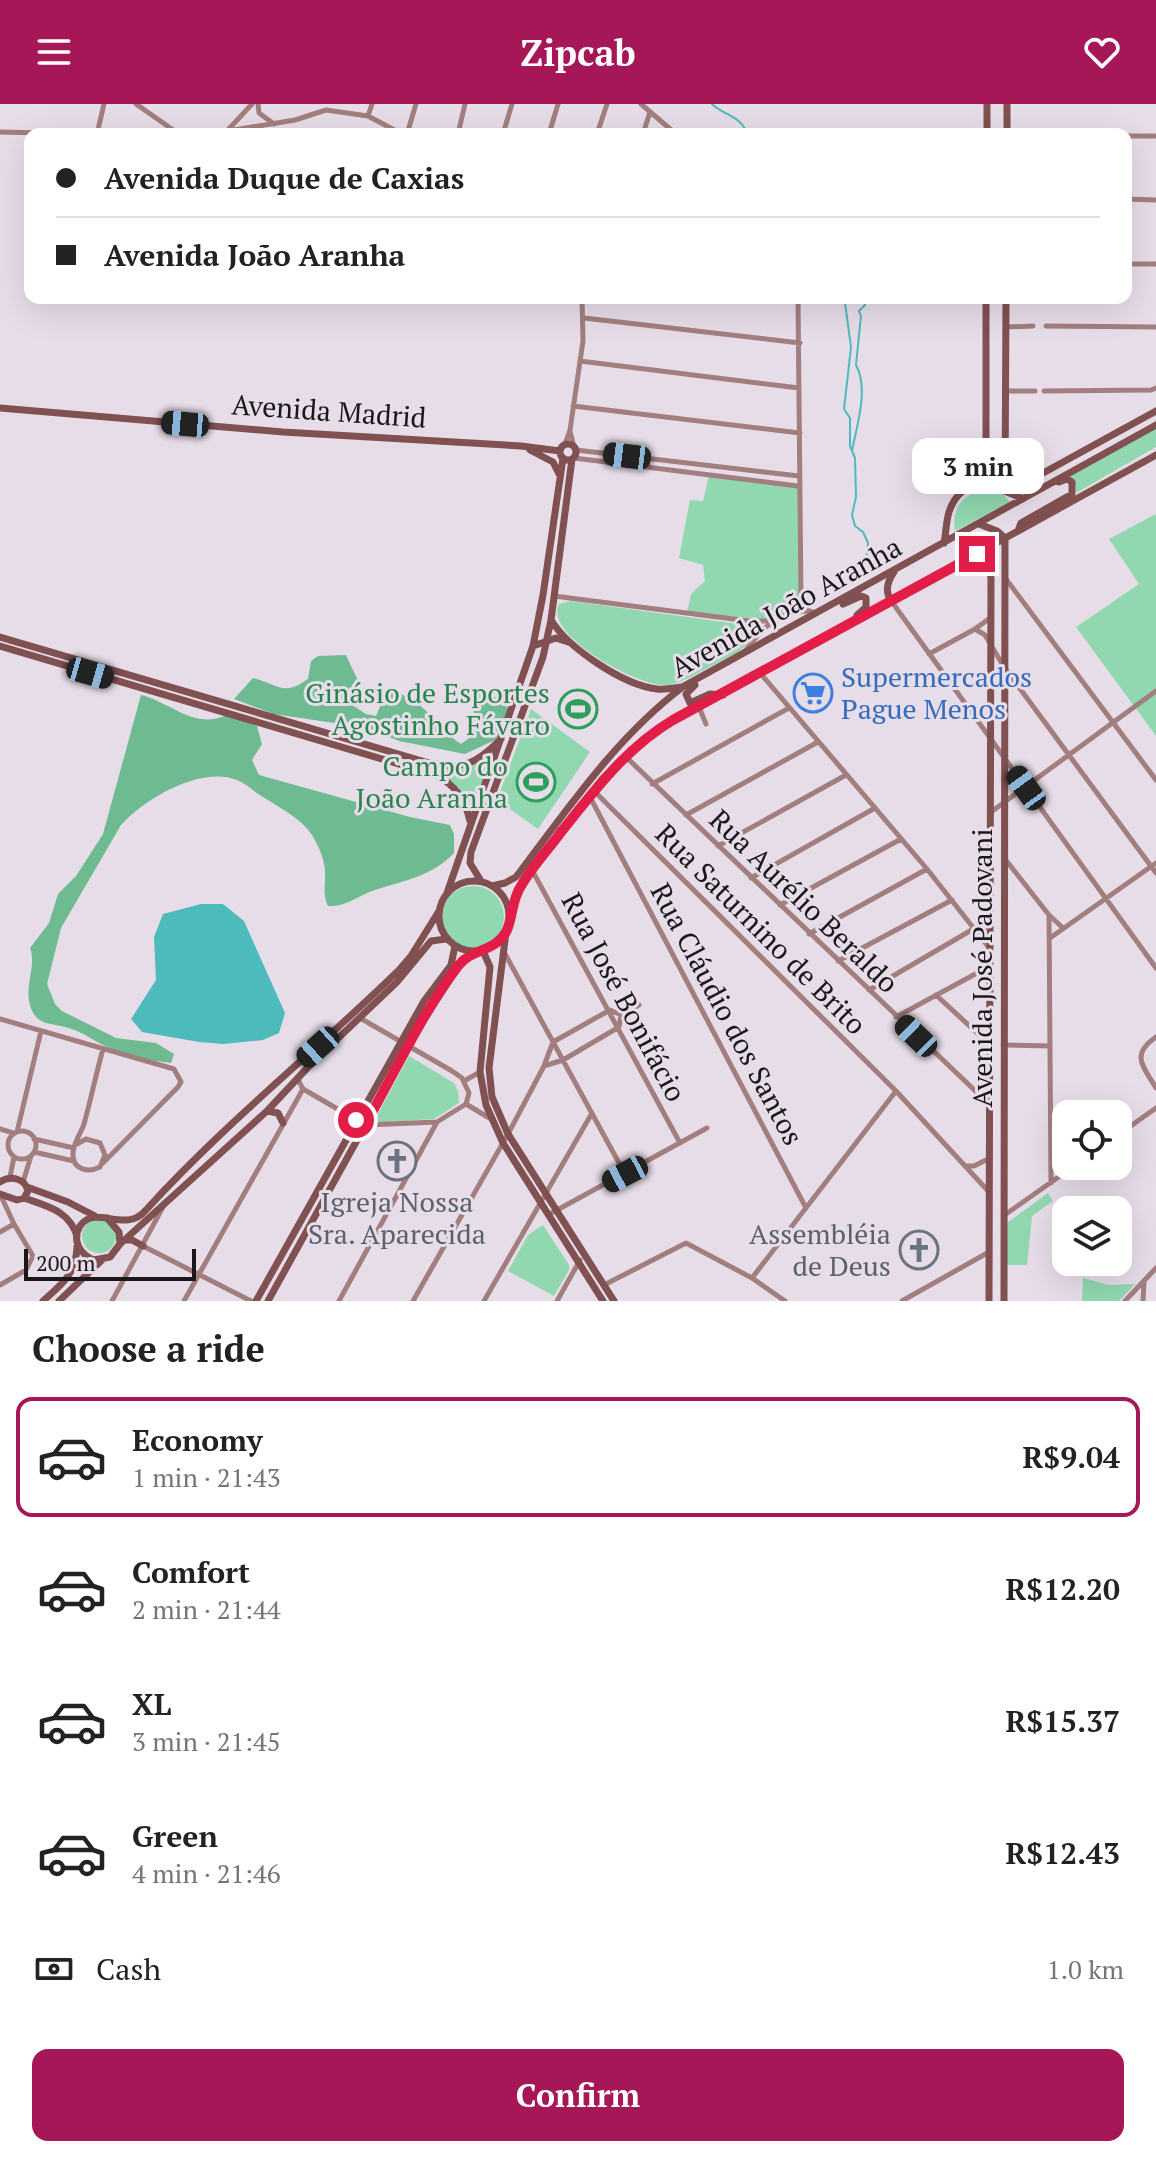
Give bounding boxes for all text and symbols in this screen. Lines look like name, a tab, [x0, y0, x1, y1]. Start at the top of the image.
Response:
text: Zipcab	[520, 29, 636, 76]
icon: menu	[32, 30, 76, 74]
icon: heart	[1080, 30, 1124, 74]
text: Avenida Duque de Caxias	[104, 158, 464, 198]
text: Avenida João Aranha	[104, 235, 405, 275]
street label: Avenida Madrid	[230, 385, 428, 436]
car	[160, 410, 210, 438]
callout: 3 min	[911, 438, 1043, 494]
car	[602, 441, 652, 471]
text: 3 min	[942, 449, 1014, 483]
street label: Avenida João Aranha	[664, 528, 908, 685]
route end	[959, 536, 995, 572]
car	[64, 655, 116, 691]
place label: Supermercados Pague Menos	[841, 658, 1032, 727]
supermarket icon: Supermercados Pague Menos	[792, 672, 834, 714]
place label: Ginásio de Esportes Agostinho Fávaro	[305, 674, 550, 743]
sports icon: Ginásio de Esportes Agostinho Fávaro	[557, 688, 599, 730]
place label: Campo do João Aranha	[356, 747, 508, 816]
sports icon: Campo do João Aranha	[515, 761, 557, 803]
car	[1002, 762, 1050, 814]
street label: Rua Aurélio Beraldo	[702, 801, 907, 1000]
street label: Rua Saturnino de Brito	[648, 815, 875, 1042]
street label: Avenida José Padovani	[963, 828, 1000, 1108]
street label: Rua Cláudio dos Santos	[643, 876, 812, 1151]
street label: Rua José Bonifácio	[554, 886, 695, 1108]
car	[890, 1011, 942, 1061]
car	[292, 1022, 344, 1072]
map controls	[1052, 1100, 1132, 1276]
button: locate	[1052, 1100, 1132, 1180]
route start	[338, 1102, 374, 1138]
church icon: Igreja Nossa Sra. Aparecida	[376, 1140, 418, 1182]
car	[598, 1152, 652, 1196]
place label: Igreja Nossa Sra. Aparecida	[308, 1183, 486, 1252]
button: layers	[1052, 1196, 1132, 1276]
place label: Assembléia de Deus	[749, 1215, 891, 1284]
church icon: Assembléia de Deus	[898, 1229, 940, 1271]
scale bar	[24, 1245, 196, 1281]
text: 200 m	[36, 1248, 96, 1277]
text: Choose a ride	[32, 1325, 265, 1372]
text: Economy	[132, 1420, 263, 1460]
icon: car	[36, 1421, 108, 1493]
text: R$9.04	[1022, 1437, 1120, 1477]
text: 1 min · 21:43	[132, 1460, 281, 1494]
text: Comfort	[132, 1552, 250, 1592]
icon: car	[36, 1553, 108, 1625]
text: R$12.20	[1005, 1569, 1120, 1609]
text: 2 min · 21:44	[132, 1592, 281, 1626]
text: XL	[132, 1684, 171, 1724]
icon: car	[36, 1685, 108, 1757]
text: R$15.37	[1005, 1701, 1120, 1741]
text: 3 min · 21:45	[132, 1724, 281, 1758]
text: Green	[132, 1816, 218, 1856]
icon: car	[36, 1817, 108, 1889]
text: R$12.43	[1005, 1833, 1120, 1873]
text: 4 min · 21:46	[132, 1856, 281, 1890]
icon: cash	[32, 1947, 76, 1991]
text: Cash	[96, 1949, 161, 1989]
text: 1.0 km	[1047, 1952, 1124, 1986]
button: Confirm	[32, 2049, 1124, 2141]

